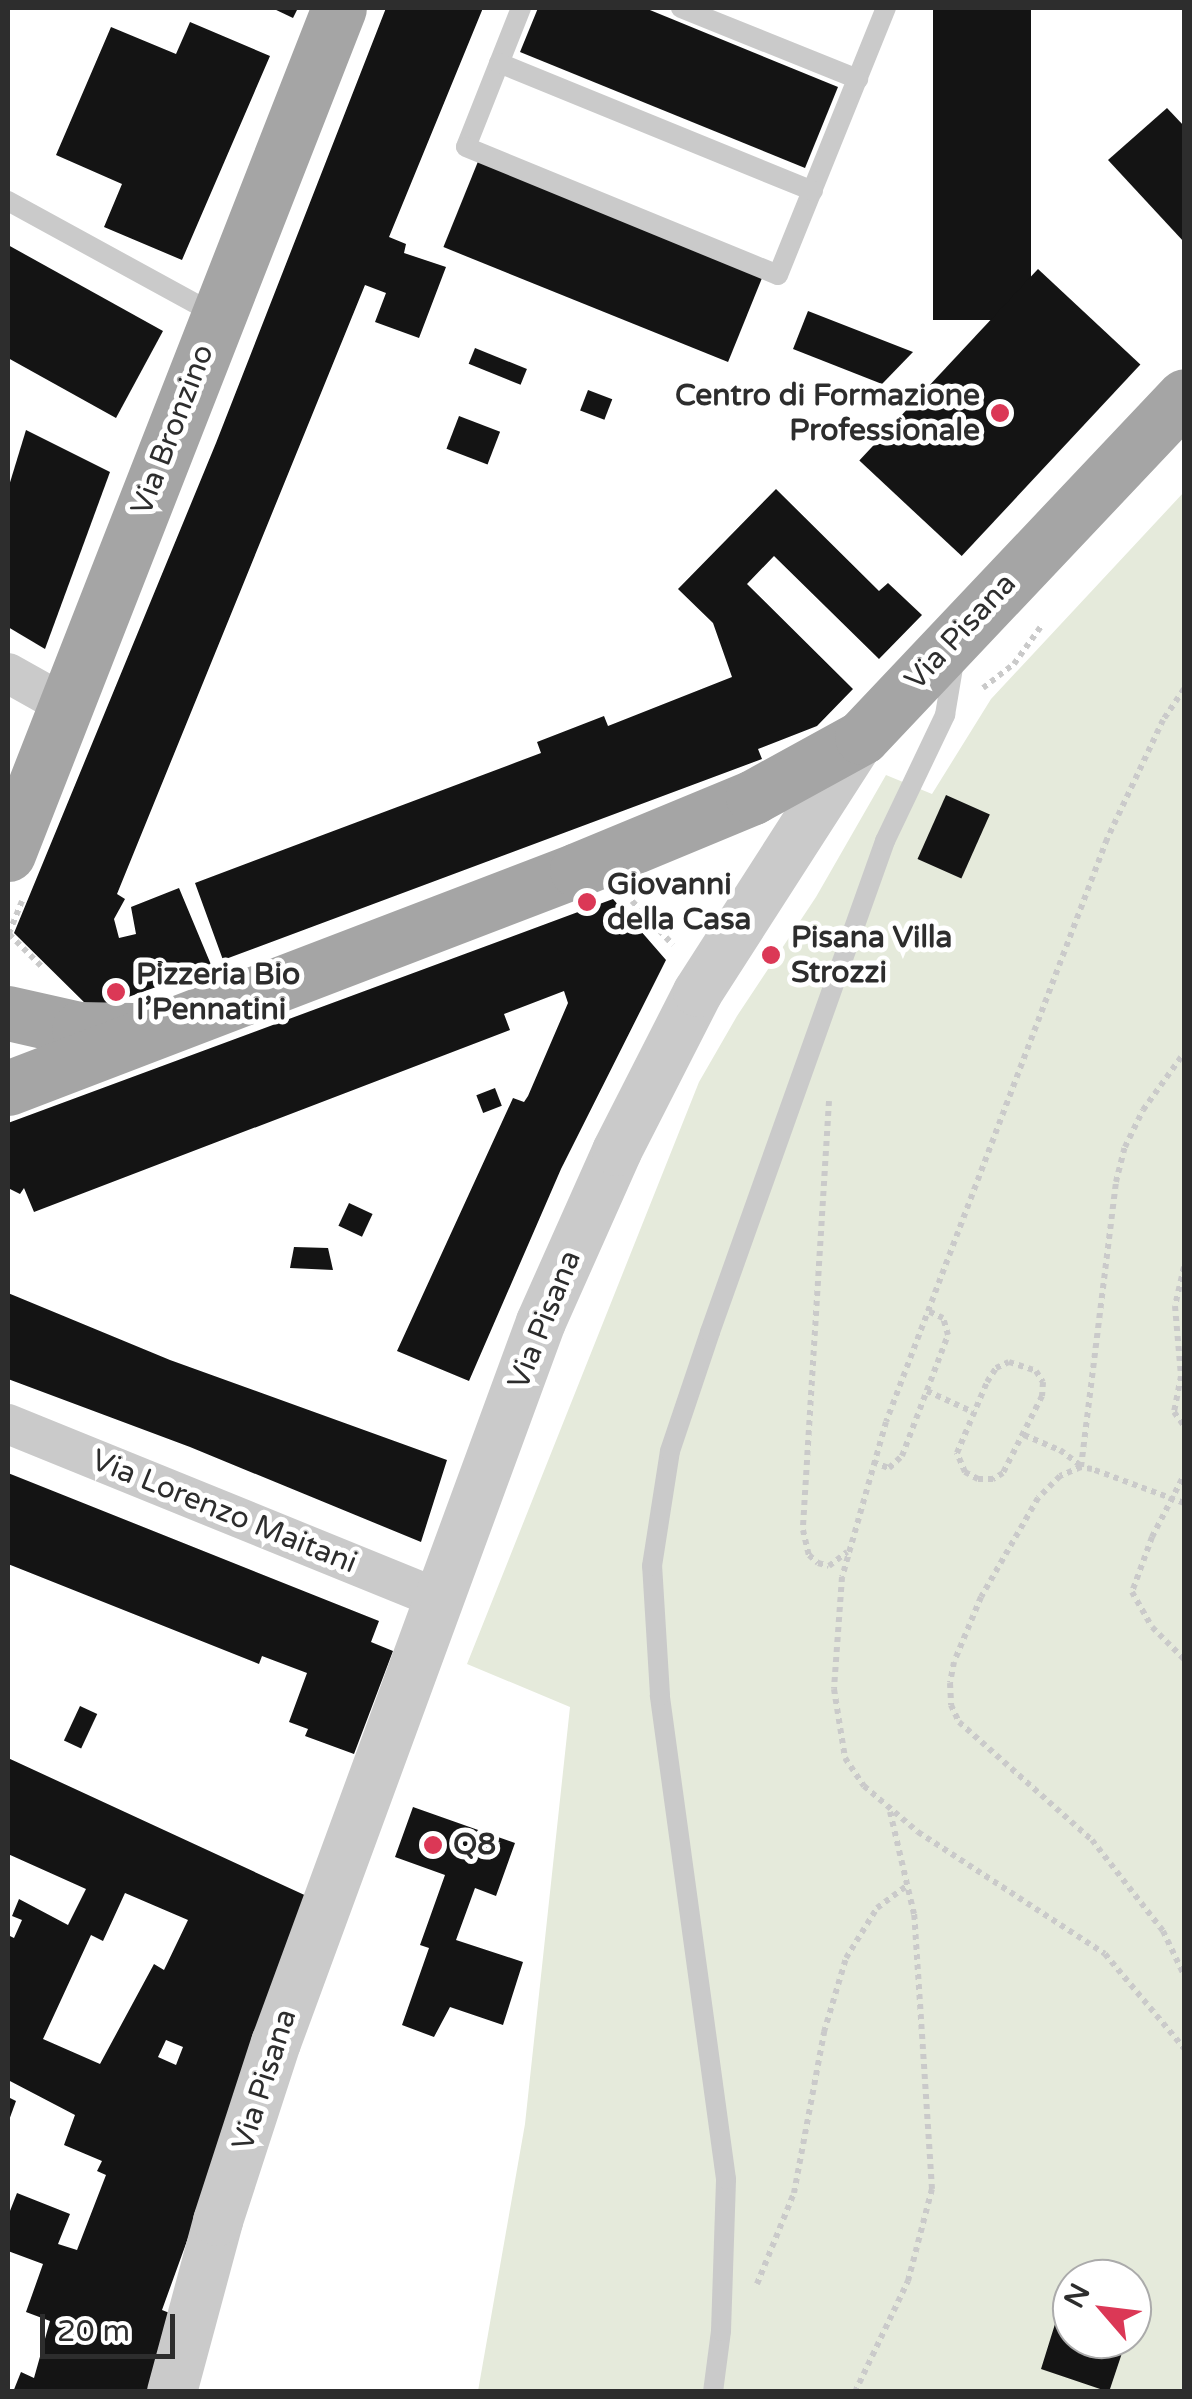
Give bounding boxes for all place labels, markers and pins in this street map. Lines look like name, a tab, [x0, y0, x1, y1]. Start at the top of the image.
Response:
place label: Centro di Formazione Professionale	[675, 378, 980, 448]
marker: Centro di Formazione Professionale	[989, 402, 1011, 424]
place label: Giovanni della Casa	[607, 867, 751, 938]
marker: Giovanni della Casa	[576, 891, 598, 913]
place label: Pisana Villa Strozzi	[791, 920, 952, 990]
marker: Pisana Villa Strozzi	[760, 944, 782, 966]
place label: Pizzeria Bio I’Pennatini	[136, 957, 300, 1028]
marker: Pizzeria Bio I’Pennatini	[105, 981, 127, 1003]
place label: Q8	[453, 1827, 496, 1863]
marker: Q8	[422, 1834, 444, 1856]

